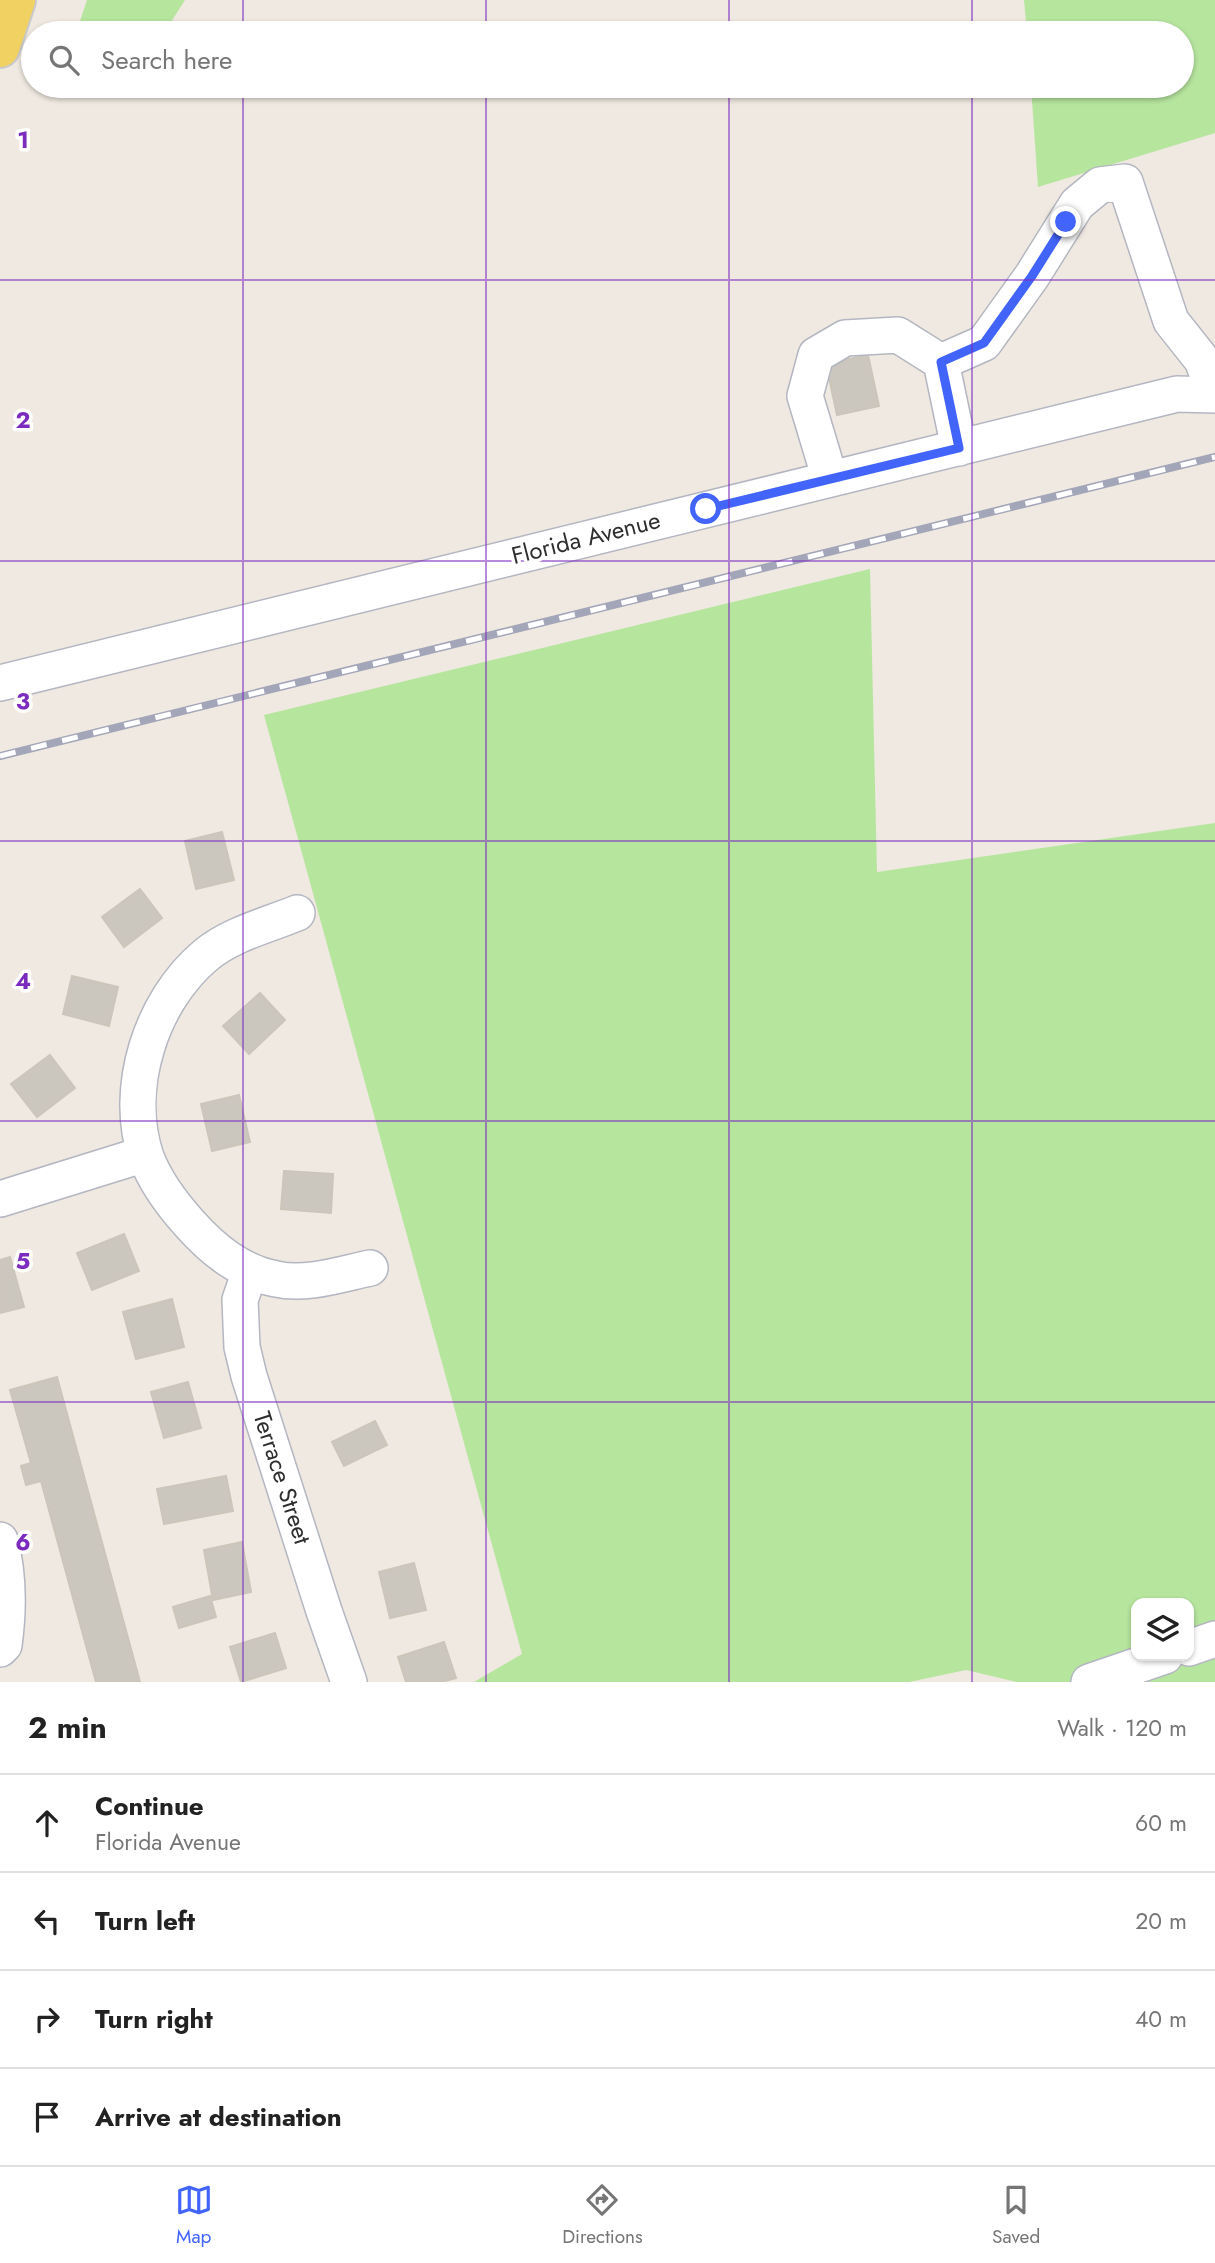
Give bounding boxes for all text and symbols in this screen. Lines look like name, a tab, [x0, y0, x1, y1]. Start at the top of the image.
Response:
search box	[21, 21, 1194, 98]
icon: search	[45, 41, 83, 79]
text: Search here	[101, 41, 233, 79]
text: 1	[17, 123, 29, 157]
route end	[1050, 206, 1081, 237]
text: 2	[15, 403, 31, 437]
route start	[690, 493, 721, 524]
street label: Florida Avenue	[508, 502, 664, 573]
text: 3	[16, 684, 30, 718]
text: 4	[15, 964, 31, 998]
text: 5	[16, 1244, 30, 1278]
street label: Terrace Street	[245, 1407, 320, 1549]
text: 6	[15, 1525, 31, 1559]
map controls	[1131, 1598, 1194, 1661]
button: layers	[1131, 1598, 1194, 1661]
text: 2 min	[28, 1706, 107, 1749]
text: Walk · 120 m	[1057, 1711, 1187, 1745]
text: Continue	[95, 1787, 204, 1825]
icon: ahead	[28, 1804, 66, 1842]
text: 60 m	[1135, 1806, 1187, 1840]
text: Florida Avenue	[95, 1825, 241, 1859]
icon: left	[28, 1902, 66, 1940]
text: Turn left	[95, 1902, 195, 1940]
text: 20 m	[1135, 1904, 1187, 1938]
icon: right	[28, 2000, 66, 2038]
text: Turn right	[95, 2000, 213, 2038]
text: 40 m	[1135, 2002, 1187, 2036]
icon: arrive	[28, 2098, 66, 2136]
text: Arrive at destination	[95, 2098, 342, 2136]
tab: Map	[175, 2181, 213, 2250]
tab: Directions	[562, 2181, 643, 2250]
tab: Saved	[992, 2181, 1040, 2250]

